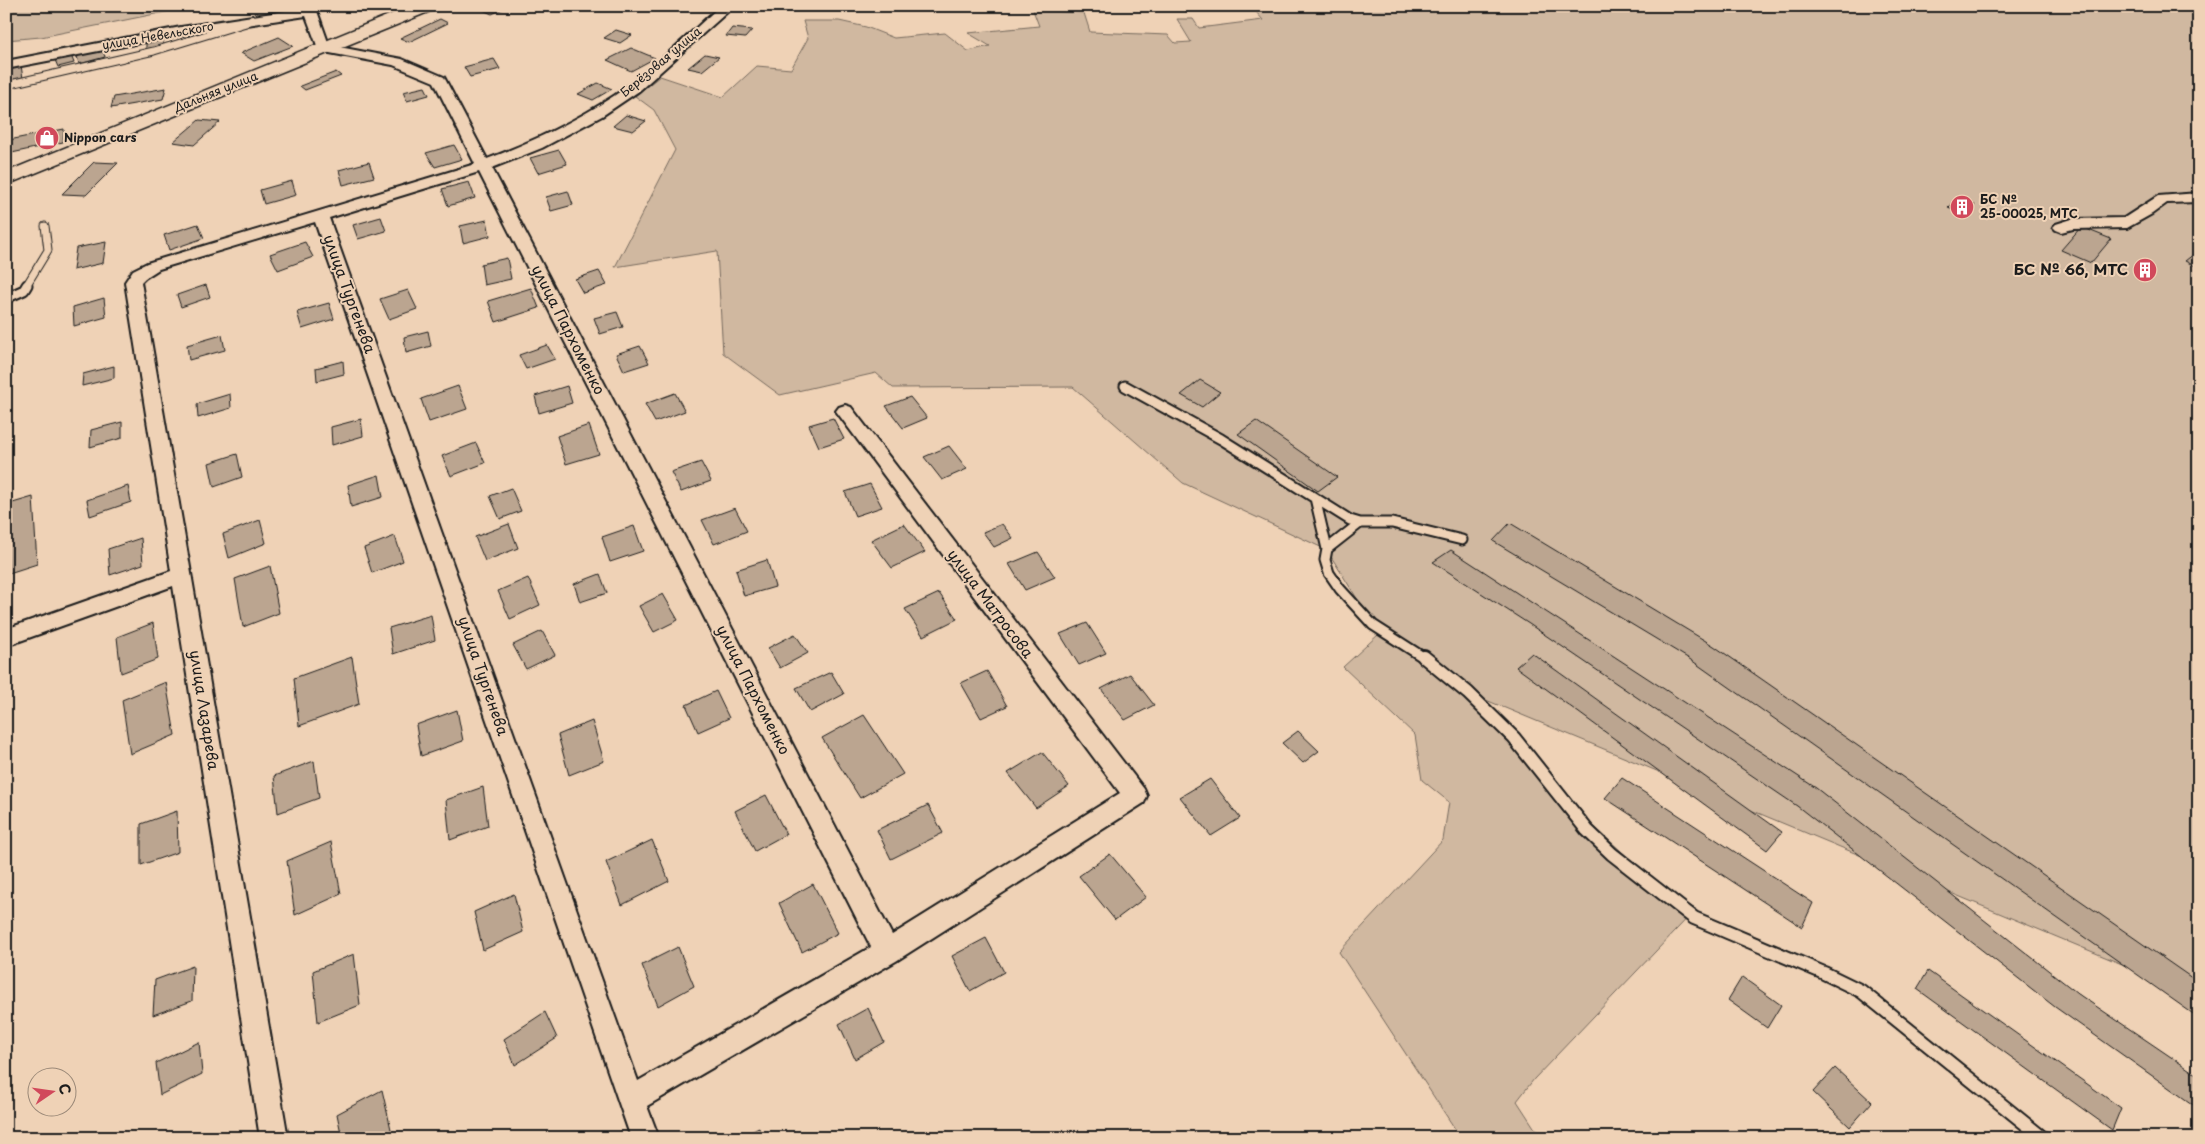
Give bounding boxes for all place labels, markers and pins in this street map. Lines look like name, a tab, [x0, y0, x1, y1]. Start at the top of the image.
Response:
shop icon: Nippon cars	[34, 125, 60, 151]
place label: Nippon cars	[64, 128, 137, 146]
place label: БС № 25-00025, МТС	[1980, 190, 2078, 222]
building icon: БС № 25-00025, МТС	[1949, 194, 1975, 220]
place label: БС № 66, МТС	[2014, 257, 2128, 280]
building icon: БС № 66, МТС	[2132, 257, 2158, 283]

